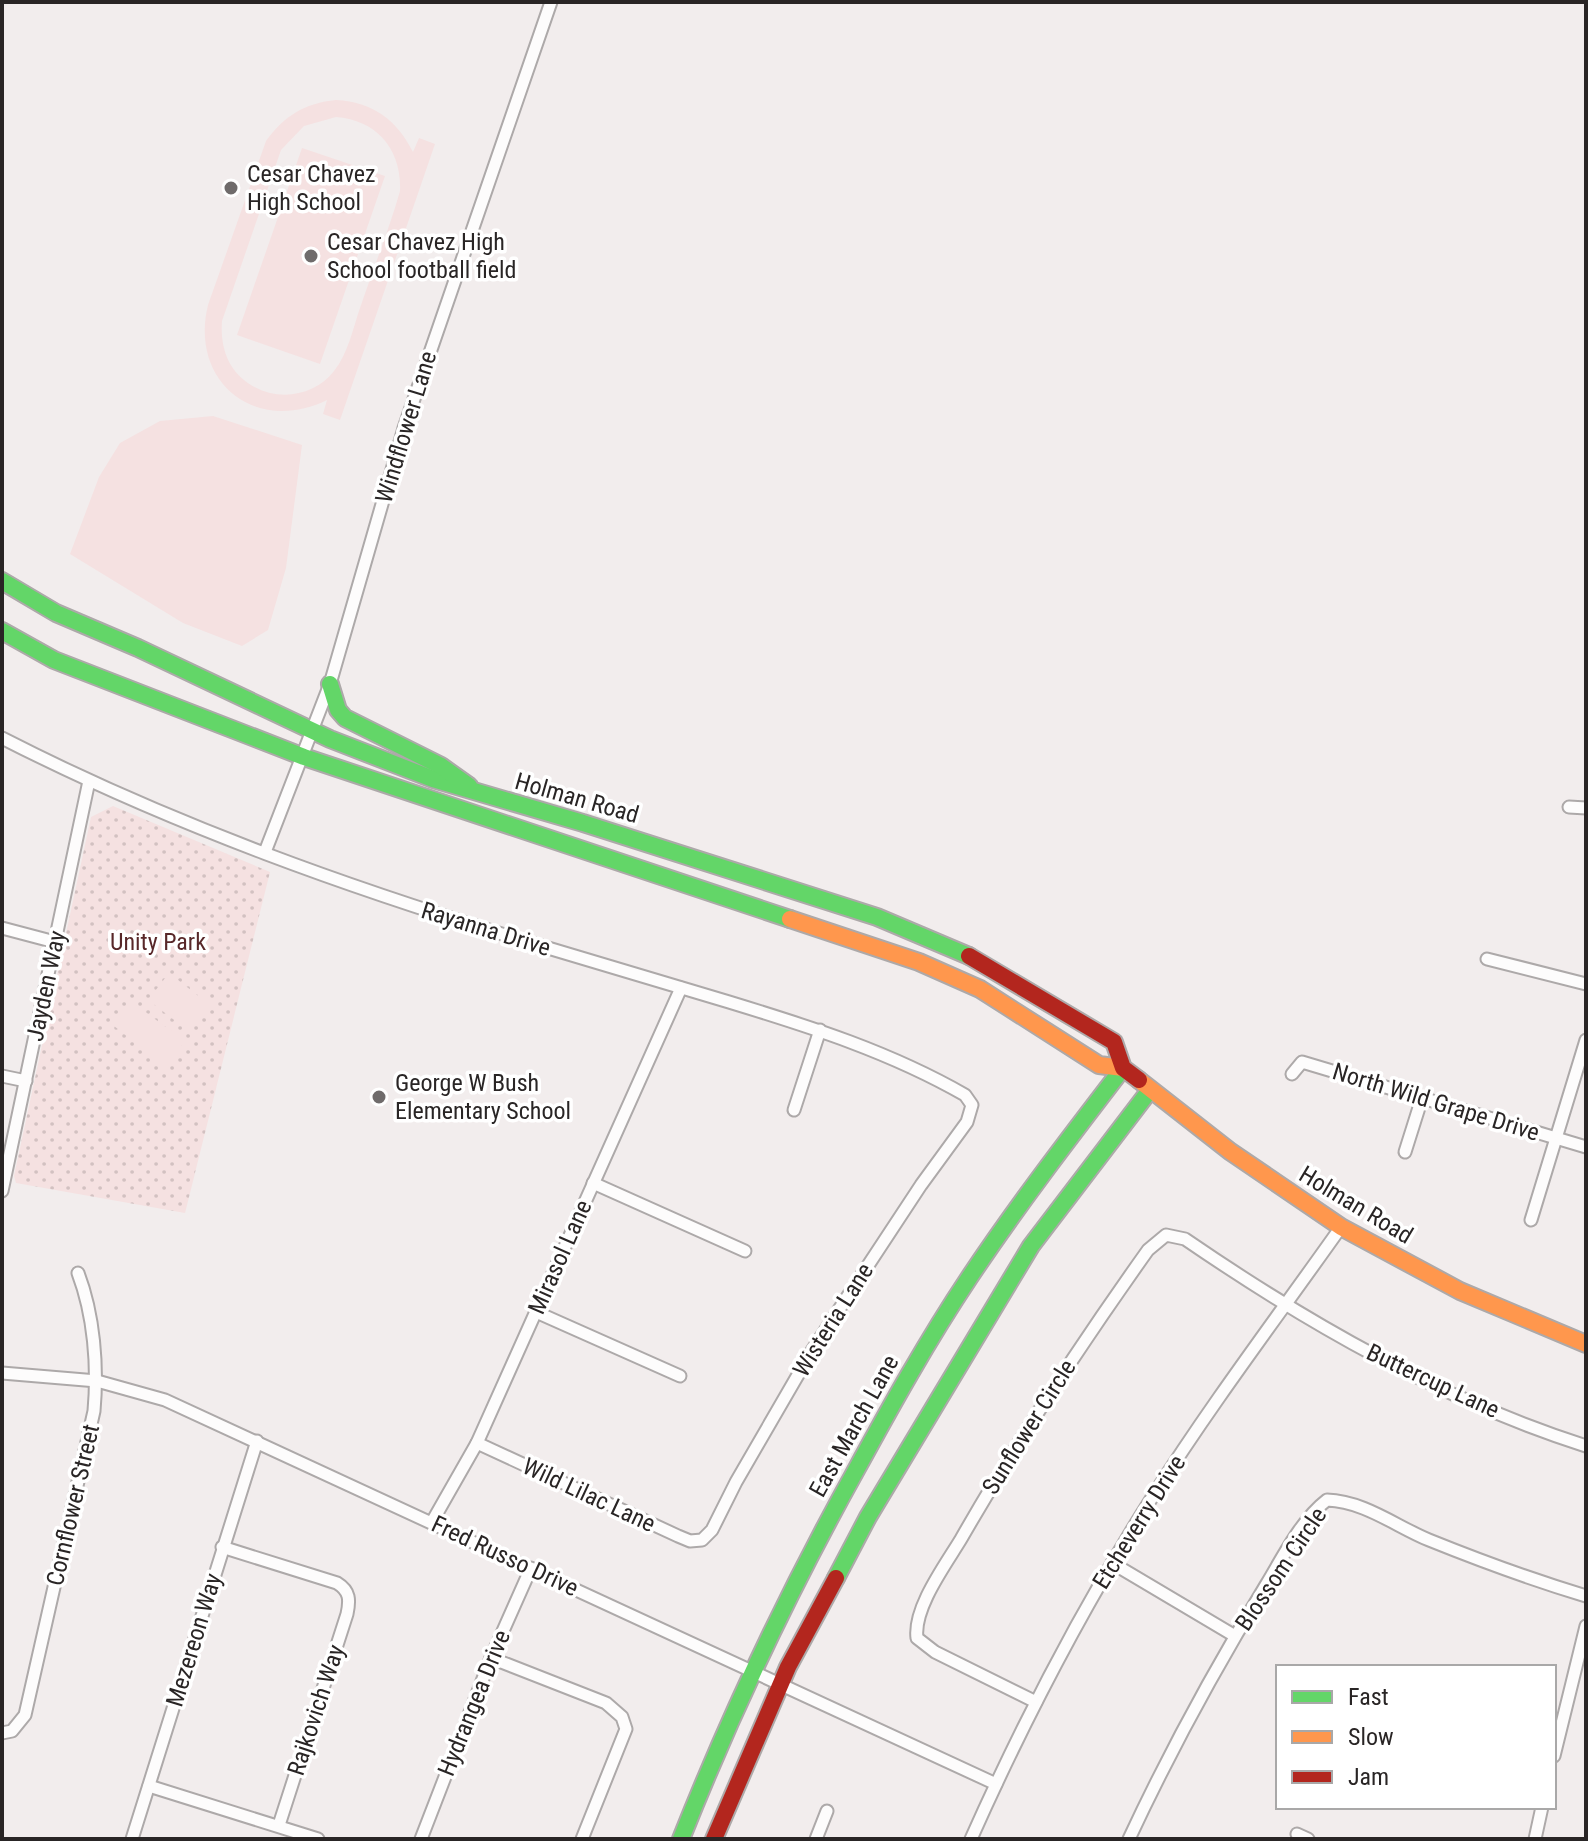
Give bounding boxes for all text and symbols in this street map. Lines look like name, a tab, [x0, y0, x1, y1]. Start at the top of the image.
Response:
place label: Cesar Chavez High School	[247, 160, 376, 216]
marker: Cesar Chavez High School	[222, 179, 240, 197]
place label: Cesar Chavez High School football field	[327, 228, 516, 284]
marker: Cesar Chavez High School football field	[302, 247, 320, 265]
street label: Windflower Lane	[370, 348, 442, 506]
street label: Holman Road	[512, 767, 642, 829]
street label: Rayanna Drive	[418, 896, 554, 962]
street label: Jayden Way	[21, 928, 71, 1044]
park label: Unity Park	[110, 928, 206, 956]
street label: North Wild Grape Drive	[1329, 1057, 1543, 1147]
place label: George W Bush Elementary School	[395, 1069, 571, 1125]
marker: George W Bush Elementary School	[370, 1088, 388, 1106]
street label: Holman Road	[1294, 1160, 1418, 1250]
street label: Mirasol Lane	[522, 1196, 598, 1318]
street label: Wisteria Lane	[787, 1258, 879, 1382]
street label: Buttercup Lane	[1362, 1338, 1504, 1424]
street label: East March Lane	[804, 1350, 904, 1502]
street label: Sunflower Circle	[976, 1354, 1082, 1500]
street label: Cornflower Street	[41, 1422, 105, 1588]
street label: Etcheverry Drive	[1087, 1450, 1191, 1594]
street label: Wild Lilac Lane	[518, 1452, 660, 1538]
street label: Blossom Circle	[1230, 1502, 1332, 1636]
street label: Fred Russo Drive	[427, 1510, 583, 1602]
street label: Mezereon Way	[160, 1570, 228, 1710]
street label: Hydrangea Drive	[432, 1626, 516, 1780]
street label: Rajkovich Way	[282, 1641, 350, 1779]
legend	[1276, 1665, 1556, 1809]
text: Fast	[1348, 1683, 1389, 1711]
text: Slow	[1348, 1723, 1394, 1751]
text: Jam	[1348, 1763, 1389, 1791]

